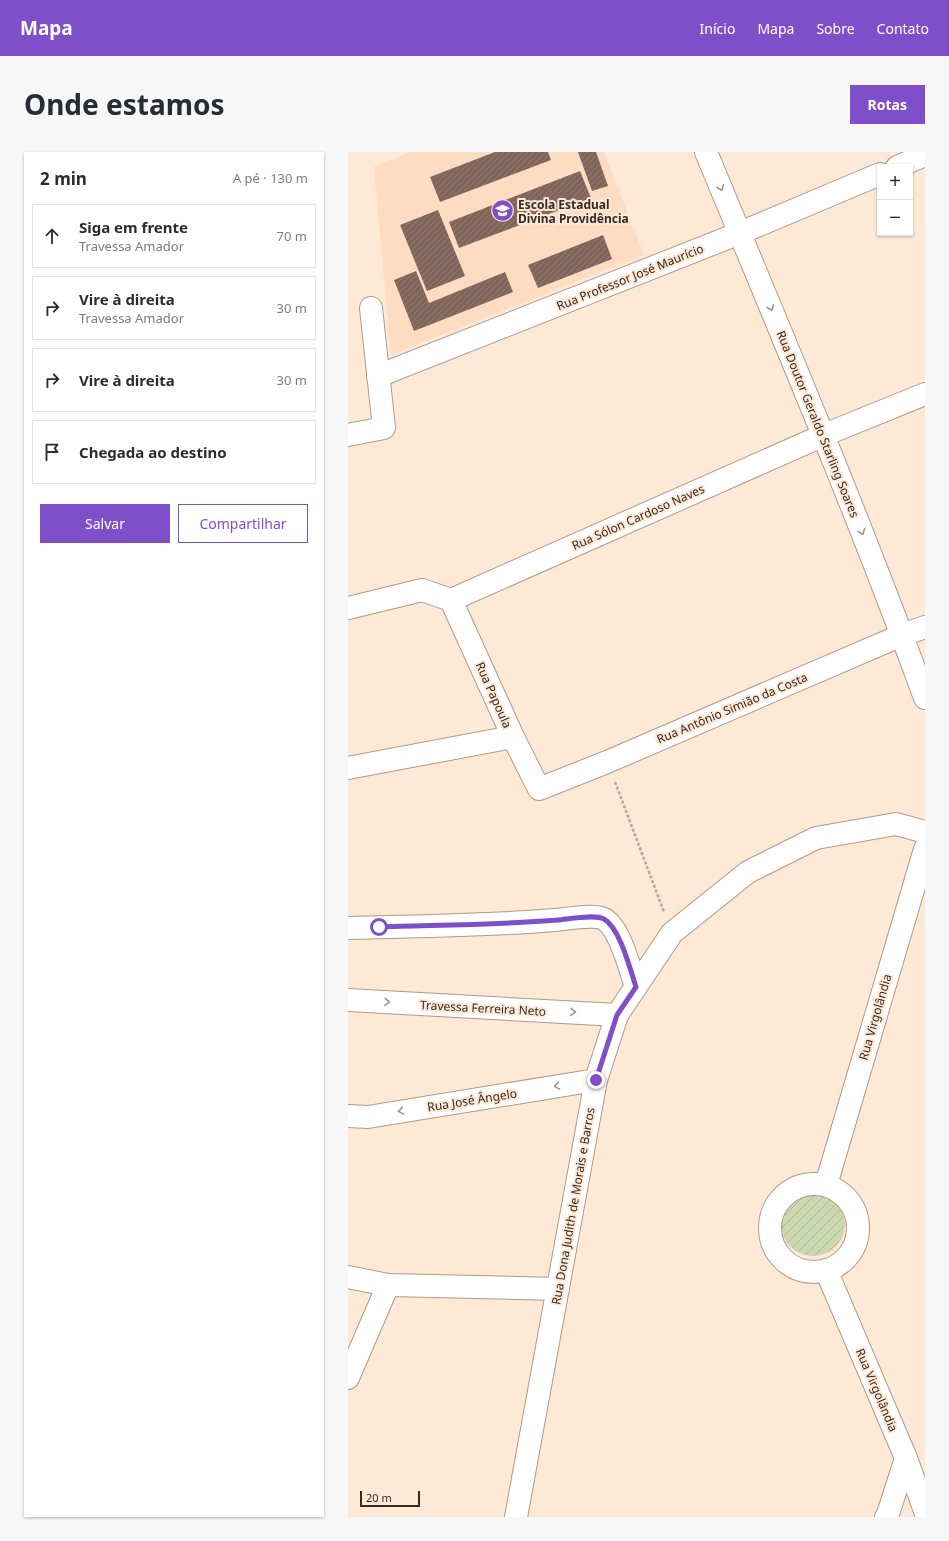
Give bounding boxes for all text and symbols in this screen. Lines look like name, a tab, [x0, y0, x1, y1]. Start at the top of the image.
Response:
text: Mapa	[20, 15, 73, 41]
text: Início	[700, 19, 735, 38]
text: Mapa	[757, 19, 794, 38]
text: Sobre	[816, 19, 855, 38]
text: Contato	[877, 19, 929, 38]
text: Onde estamos	[24, 85, 225, 123]
button: Rotas	[850, 85, 925, 124]
map controls	[877, 164, 913, 236]
button: +	[877, 164, 913, 200]
text: 2 min	[40, 167, 87, 190]
text: A pé · 130 m	[233, 169, 308, 187]
one-way arrow	[716, 184, 724, 192]
place label: Escola Estadual Divina Providência	[518, 196, 629, 227]
school or university icon: Escola Estadual Divina Providência	[489, 198, 515, 224]
button: −	[877, 200, 913, 236]
text: Siga em frente	[79, 217, 188, 237]
icon: ahead	[41, 225, 63, 247]
text: 70 m	[277, 227, 307, 245]
text: Travessa Amador	[79, 237, 184, 255]
street label: Rua Professor José Maurício	[554, 240, 706, 314]
text: Vire à direita	[79, 289, 175, 309]
icon: right	[41, 297, 63, 319]
text: 30 m	[277, 299, 307, 317]
one-way arrow	[766, 304, 774, 312]
text: Travessa Amador	[79, 309, 184, 327]
street label: Rua Doutor Geraldo Starling Soares	[773, 328, 863, 520]
icon: right	[41, 369, 63, 391]
text: Vire à direita	[79, 370, 175, 390]
text: 30 m	[277, 371, 307, 389]
icon: arrive	[41, 441, 63, 463]
text: Chegada ao destino	[79, 442, 227, 462]
street label: Rua Sólon Cardoso Naves	[569, 480, 707, 554]
button: Salvar	[40, 504, 170, 543]
button: Compartilhar	[178, 504, 308, 543]
one-way arrow	[857, 528, 865, 536]
street label: Rua Papoula	[472, 659, 516, 731]
street label: Rua Antônio Simião da Costa	[654, 668, 810, 748]
route start	[370, 918, 388, 936]
street label: Rua Virgolândia	[855, 972, 895, 1062]
street label: Travessa Ferreira Neto	[419, 996, 547, 1020]
one-way arrow	[384, 998, 390, 1007]
one-way arrow	[570, 1008, 576, 1017]
route end	[587, 1071, 605, 1089]
one-way arrow	[554, 1081, 560, 1090]
street label: Rua José Ângelo	[426, 1085, 518, 1115]
street label: Rua Dona Judith de Morais e Barros	[547, 1106, 599, 1306]
one-way arrow	[398, 1107, 404, 1115]
street label: Rua Virgolândia	[852, 1346, 902, 1434]
scale bar	[360, 1489, 420, 1508]
text: 20 m	[366, 1490, 392, 1505]

